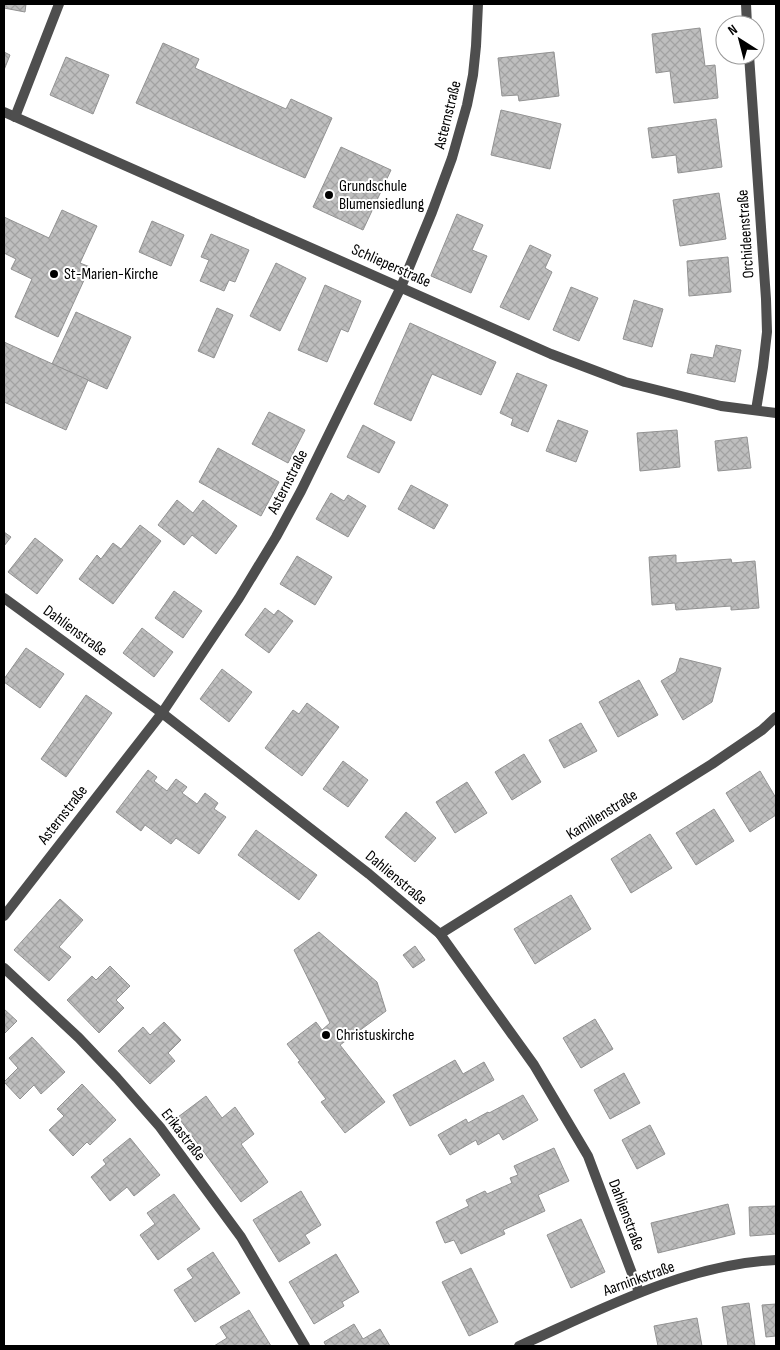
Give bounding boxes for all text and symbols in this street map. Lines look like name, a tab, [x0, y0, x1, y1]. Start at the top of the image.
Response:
north arrow	[715, 15, 765, 65]
text: N	[725, 21, 741, 39]
street label: Asternstraße	[430, 79, 466, 152]
place label: Grundschule Blumensiedlung	[339, 177, 424, 214]
marker: Grundschule Blumensiedlung	[323, 189, 335, 201]
street label: Orchideenstraße	[733, 189, 759, 279]
street label: Schlieperstraße	[349, 240, 433, 292]
place label: St-Marien-Kirche	[64, 265, 158, 284]
marker: St-Marien-Kirche	[48, 268, 60, 280]
street label: Asternstraße	[263, 447, 312, 518]
street label: Dahlienstraße	[39, 601, 111, 661]
street label: Asternstraße	[33, 782, 92, 849]
street label: Kamillenstraße	[563, 786, 641, 844]
street label: Dahlienstraße	[361, 847, 431, 909]
place label: Christuskirche	[336, 1026, 414, 1045]
marker: Christuskirche	[320, 1029, 332, 1041]
street label: Erikastraße	[157, 1105, 209, 1165]
street label: Dahlienstraße	[604, 1177, 648, 1253]
street label: Aarninkstraße	[600, 1257, 677, 1301]

